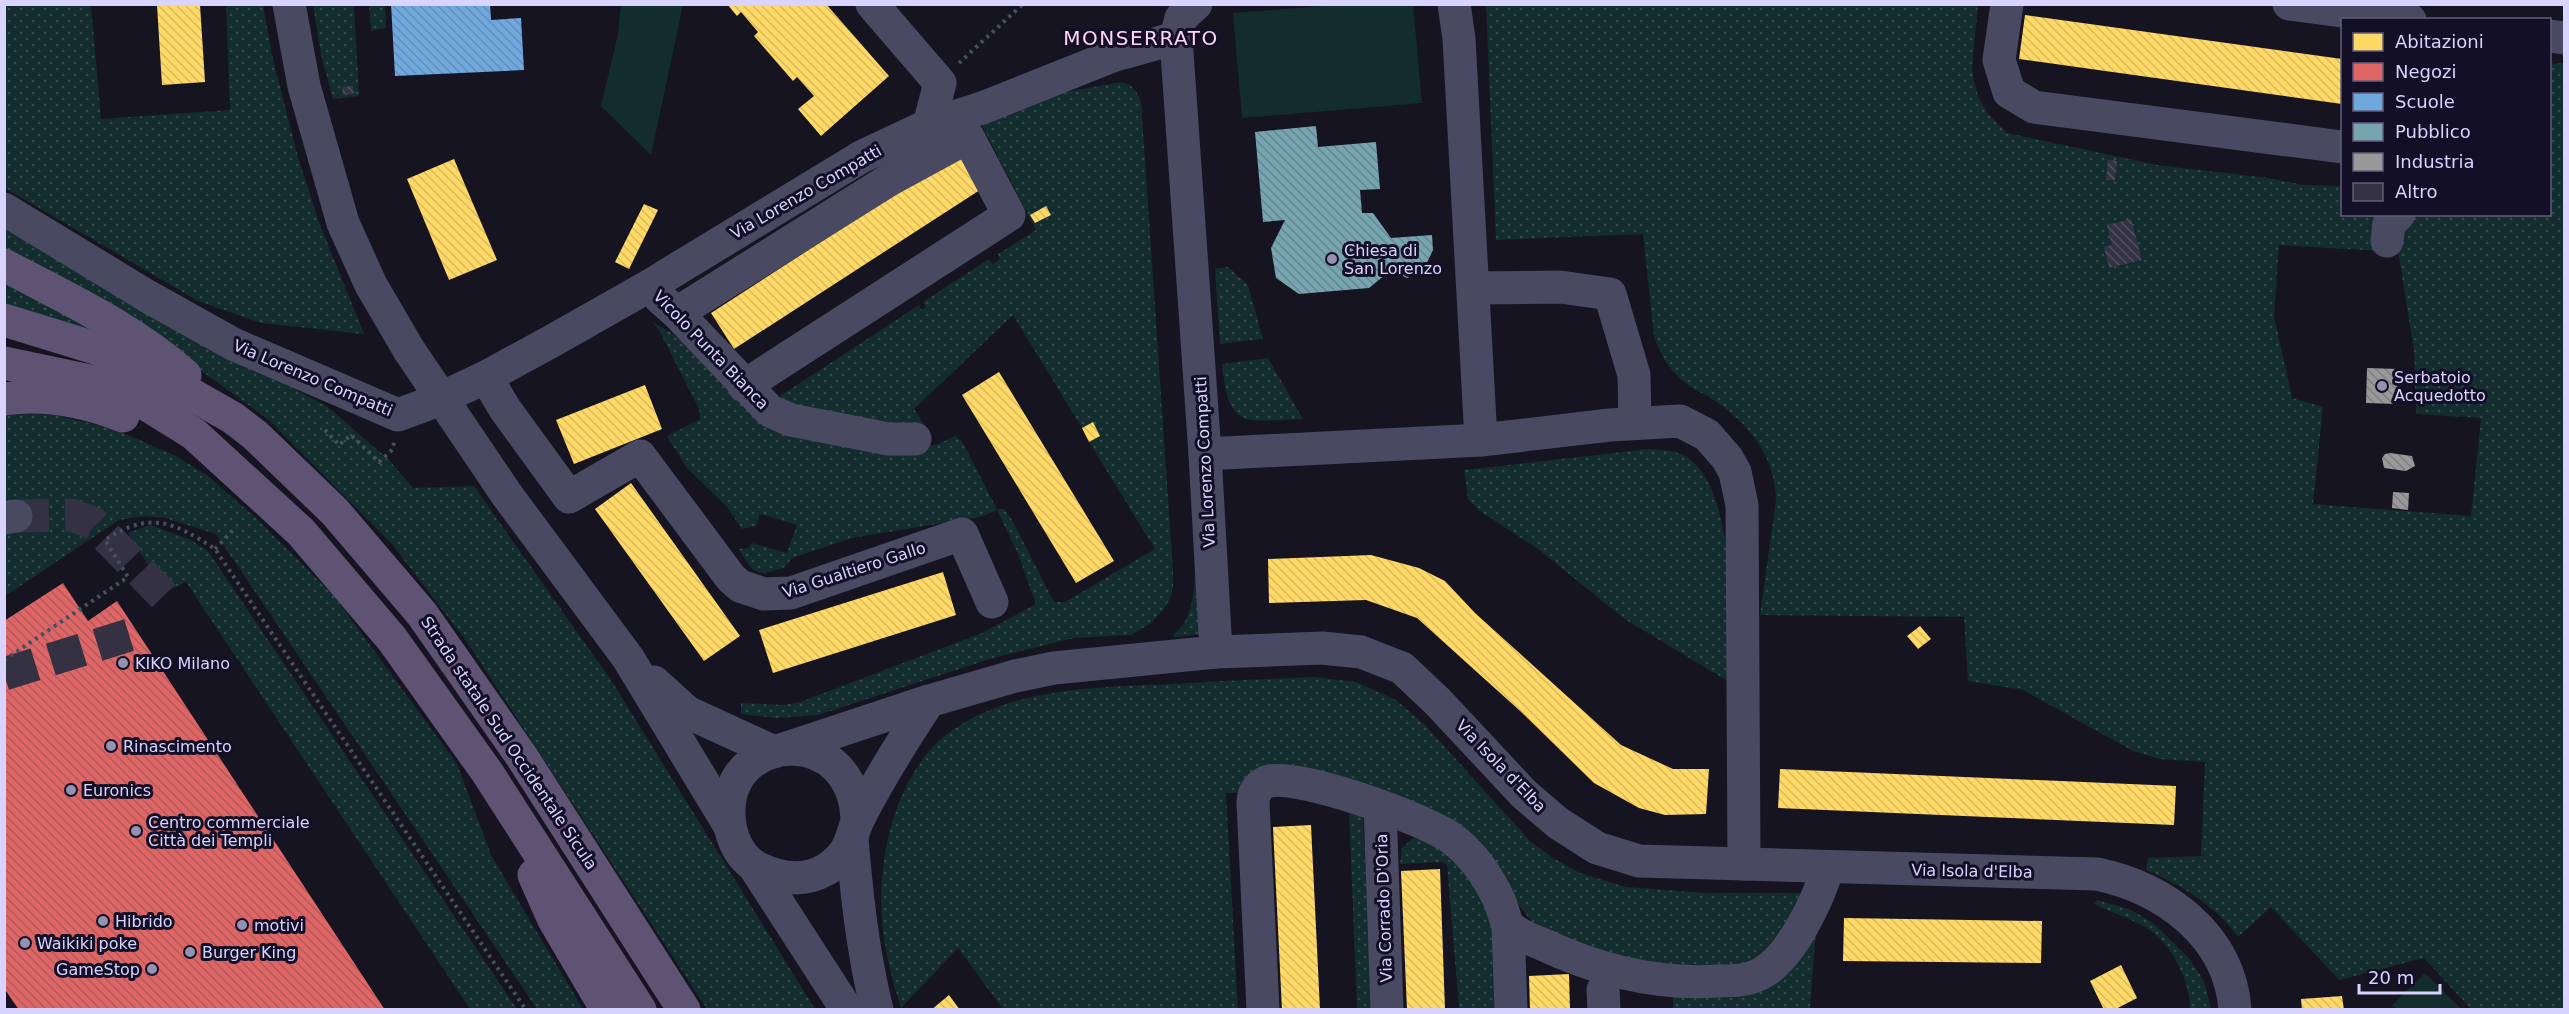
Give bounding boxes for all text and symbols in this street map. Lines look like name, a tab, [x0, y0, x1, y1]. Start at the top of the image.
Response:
legend	[2341, 18, 2551, 216]
district label: MONSERRATO	[1063, 26, 1219, 50]
text: Abitazioni	[2395, 31, 2484, 52]
text: Negozi	[2395, 61, 2456, 82]
text: Scuole	[2395, 91, 2455, 112]
text: Pubblico	[2395, 121, 2471, 142]
street label: Via Lorenzo Compatti	[727, 141, 885, 243]
text: Industria	[2395, 151, 2474, 172]
text: Altro	[2395, 181, 2437, 202]
place label: Chiesa di San Lorenzo	[1344, 241, 1442, 278]
marker: Chiesa di San Lorenzo	[1325, 252, 1339, 266]
street label: Vicolo Punta Bianca	[649, 287, 773, 413]
street label: Via Lorenzo Compatti	[230, 336, 396, 420]
place label: Serbatoio Acquedotto	[2394, 368, 2486, 405]
street label: Via Lorenzo Compatti	[1191, 376, 1219, 548]
marker: Serbatoio Acquedotto	[2375, 379, 2389, 393]
street label: Via Gualtiero Gallo	[780, 538, 928, 602]
street label: Strada statale Sud Occidentale Sicula	[417, 613, 601, 873]
place label: KIKO Milano	[135, 654, 230, 673]
marker: KIKO Milano	[116, 656, 130, 670]
street label: Via Isola d'Elba	[1452, 716, 1550, 816]
place label: Rinascimento	[123, 737, 232, 756]
marker: Rinascimento	[104, 739, 118, 753]
place label: Euronics	[83, 781, 151, 800]
marker: Euronics	[64, 783, 78, 797]
place label: Centro commerciale Città dei Templi	[148, 813, 310, 850]
marker: Centro commerciale Città dei Templi	[129, 824, 143, 838]
street label: Via Corrado D'Oria	[1372, 833, 1396, 983]
street label: Via Isola d'Elba	[1911, 860, 2033, 882]
place label: Hibrido	[115, 912, 173, 931]
marker: Hibrido	[96, 914, 110, 928]
place label: motivi	[254, 916, 304, 935]
marker: motivi	[235, 918, 249, 932]
place label: Waikiki poke	[37, 934, 137, 953]
marker: Waikiki poke	[18, 936, 32, 950]
place label: Burger King	[202, 943, 296, 962]
marker: Burger King	[183, 945, 197, 959]
scale bar	[2359, 957, 2440, 995]
place label: GameStop	[56, 960, 140, 979]
marker: GameStop	[145, 962, 159, 976]
text: 20 m	[2368, 967, 2414, 988]

